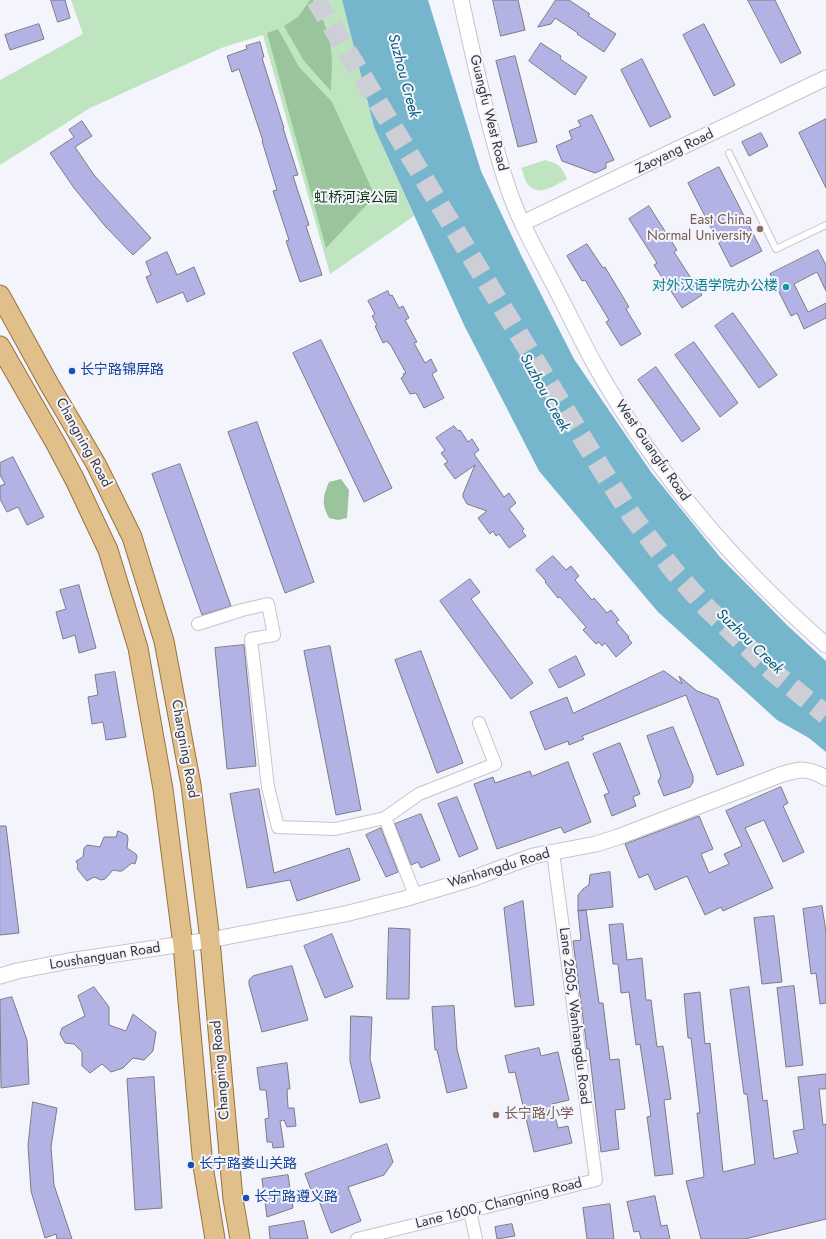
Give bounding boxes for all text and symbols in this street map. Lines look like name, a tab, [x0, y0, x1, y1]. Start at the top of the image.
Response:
water label: Suzhou Creek	[383, 32, 423, 120]
street label: Guangfu West Road	[465, 53, 511, 173]
street label: Zaoyang Road	[633, 126, 717, 178]
park label: 虹桥河滨公园	[314, 191, 398, 207]
place label: East China Normal University	[647, 213, 752, 246]
marker: East China Normal University	[755, 224, 765, 234]
place label: 对外汉语学院办公楼	[652, 279, 778, 295]
marker: 对外汉语学院办公楼	[781, 282, 791, 292]
water label: Suzhou Creek	[515, 351, 573, 435]
place label: 长宁路锦屏路	[80, 363, 164, 379]
marker: 长宁路锦屏路	[67, 366, 77, 376]
street label: Changning Road	[51, 395, 115, 491]
street label: West Guangfu Road	[611, 397, 693, 505]
water label: Suzhou Creek	[712, 606, 786, 678]
street label: Changning Road	[167, 698, 201, 800]
street label: Wanhangdu Road	[446, 846, 552, 892]
street label: Lane 2505, Wanhangdu Road	[555, 927, 593, 1105]
street label: Loushanguan Road	[48, 940, 162, 974]
street label: Changning Road	[208, 1020, 234, 1120]
place label: 长宁路小学	[504, 1107, 574, 1123]
marker: 长宁路小学	[491, 1110, 501, 1120]
place label: 长宁路娄山关路	[199, 1157, 297, 1173]
marker: 长宁路娄山关路	[186, 1160, 196, 1170]
street label: Lane 1600, Changning Road	[414, 1175, 584, 1233]
place label: 长宁路遵义路	[254, 1190, 338, 1206]
marker: 长宁路遵义路	[241, 1193, 251, 1203]

